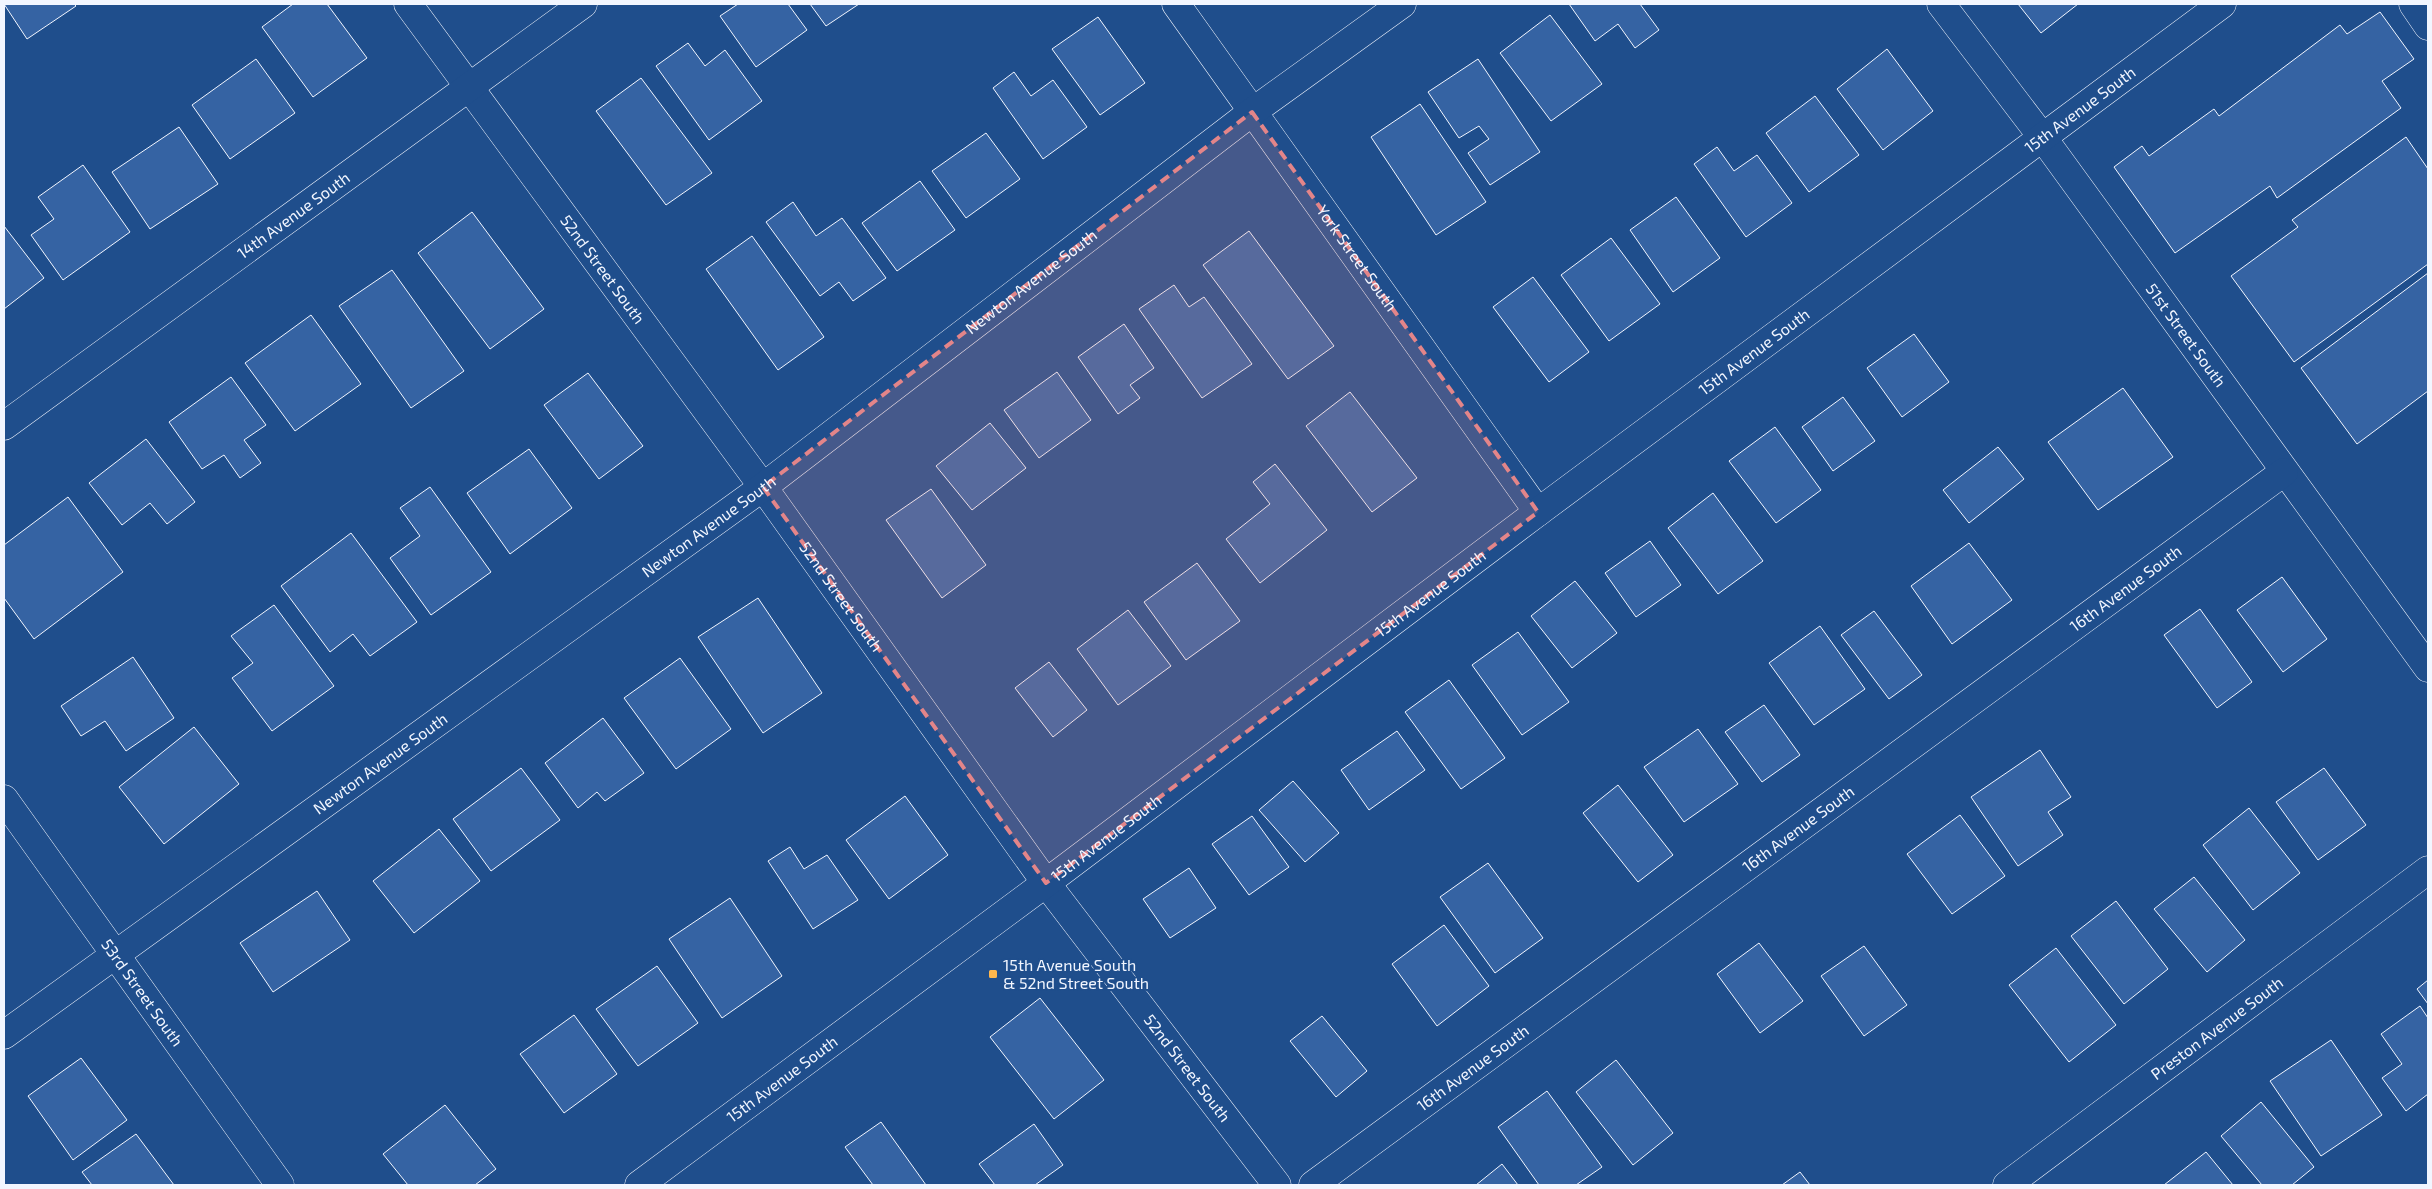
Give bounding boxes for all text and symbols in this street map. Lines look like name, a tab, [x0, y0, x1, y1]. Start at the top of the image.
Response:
street label: 15th Avenue South	[2020, 62, 2139, 157]
street label: 14th Avenue South	[233, 167, 353, 262]
street label: York Street South	[1313, 201, 1402, 315]
street label: 52nd Street South	[557, 211, 649, 327]
street label: Newton Avenue South	[961, 225, 1100, 337]
street label: 51st Street South	[2143, 279, 2231, 390]
street label: 15th Avenue South	[1694, 304, 1813, 399]
street label: Newton Avenue South	[638, 471, 779, 581]
street label: 52nd Street South	[796, 538, 887, 655]
street label: 16th Avenue South	[2066, 541, 2185, 635]
street label: 15th Avenue South	[1371, 545, 1489, 641]
street label: Newton Avenue South	[309, 708, 451, 818]
street label: 16th Avenue South	[1738, 781, 1858, 876]
street label: 15th Avenue South	[1047, 790, 1165, 885]
street label: 53rd Street South	[98, 935, 188, 1050]
place label: 15th Avenue South & 52nd Street South	[1003, 955, 1149, 992]
marker: 15th Avenue South & 52nd Street South	[987, 968, 999, 980]
street label: Preston Avenue South	[2147, 972, 2286, 1083]
street label: 52nd Street South	[1141, 1010, 1235, 1125]
street label: 16th Avenue South	[1413, 1020, 1532, 1115]
street label: 15th Avenue South	[722, 1031, 841, 1126]

